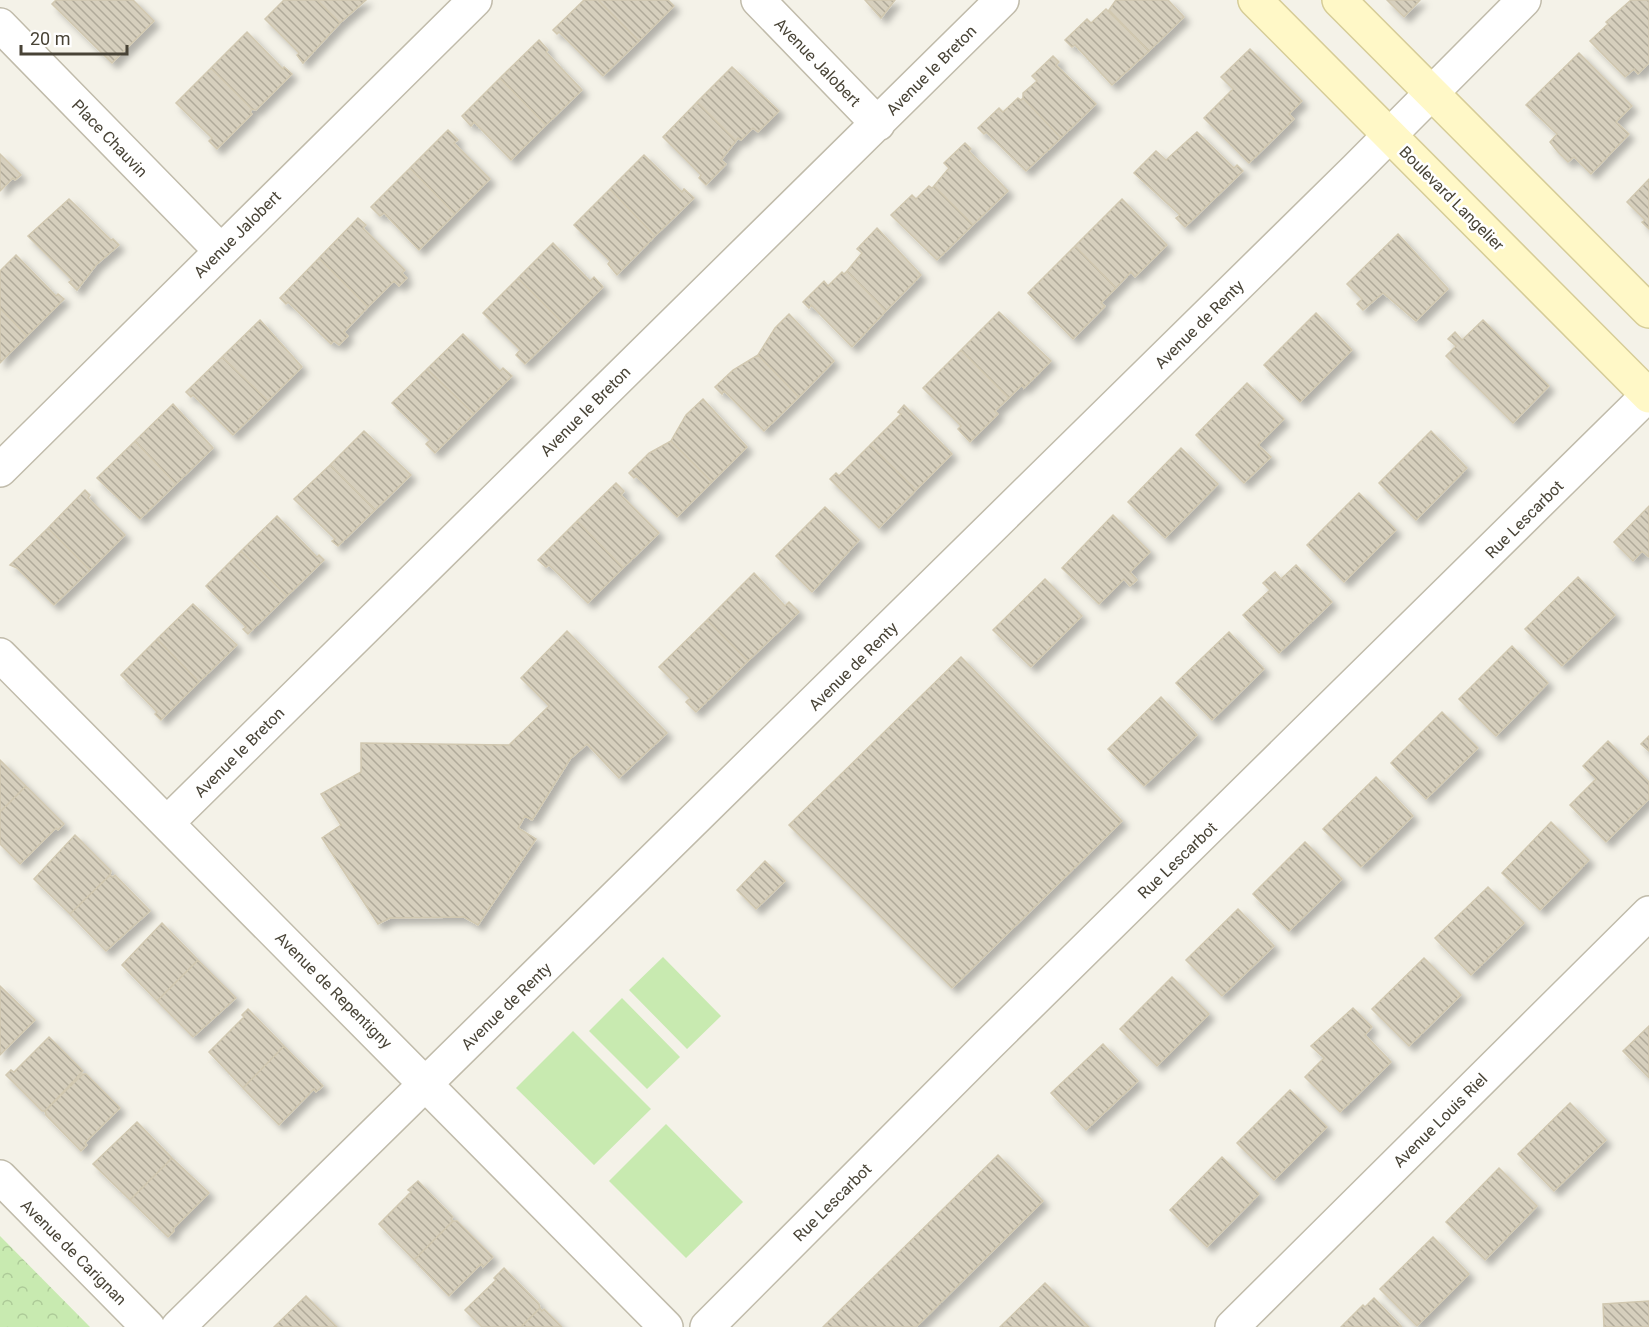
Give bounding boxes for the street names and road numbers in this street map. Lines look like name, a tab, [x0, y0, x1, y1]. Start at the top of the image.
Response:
street label: Avenue Jalobert	[771, 14, 865, 110]
street label: Avenue le Breton	[882, 21, 980, 119]
street label: Place Chauvin	[68, 96, 151, 181]
street label: Boulevard Langelier	[1395, 142, 1508, 255]
street label: Avenue Jalobert	[190, 187, 285, 282]
street label: Avenue de Renty	[1151, 276, 1248, 373]
street label: Avenue le Breton	[536, 362, 634, 460]
street label: Rue Lescarbot	[1481, 476, 1567, 562]
street label: Avenue de Renty	[805, 618, 902, 715]
street label: Avenue le Breton	[190, 703, 288, 801]
street label: Rue Lescarbot	[1134, 818, 1221, 903]
street label: Avenue de Repentigny	[271, 928, 396, 1053]
street label: Avenue de Renty	[457, 958, 556, 1054]
street label: Avenue Louis Riel	[1389, 1069, 1491, 1171]
street label: Rue Lescarbot	[789, 1159, 875, 1245]
street label: Avenue de Carignan	[17, 1196, 130, 1309]

